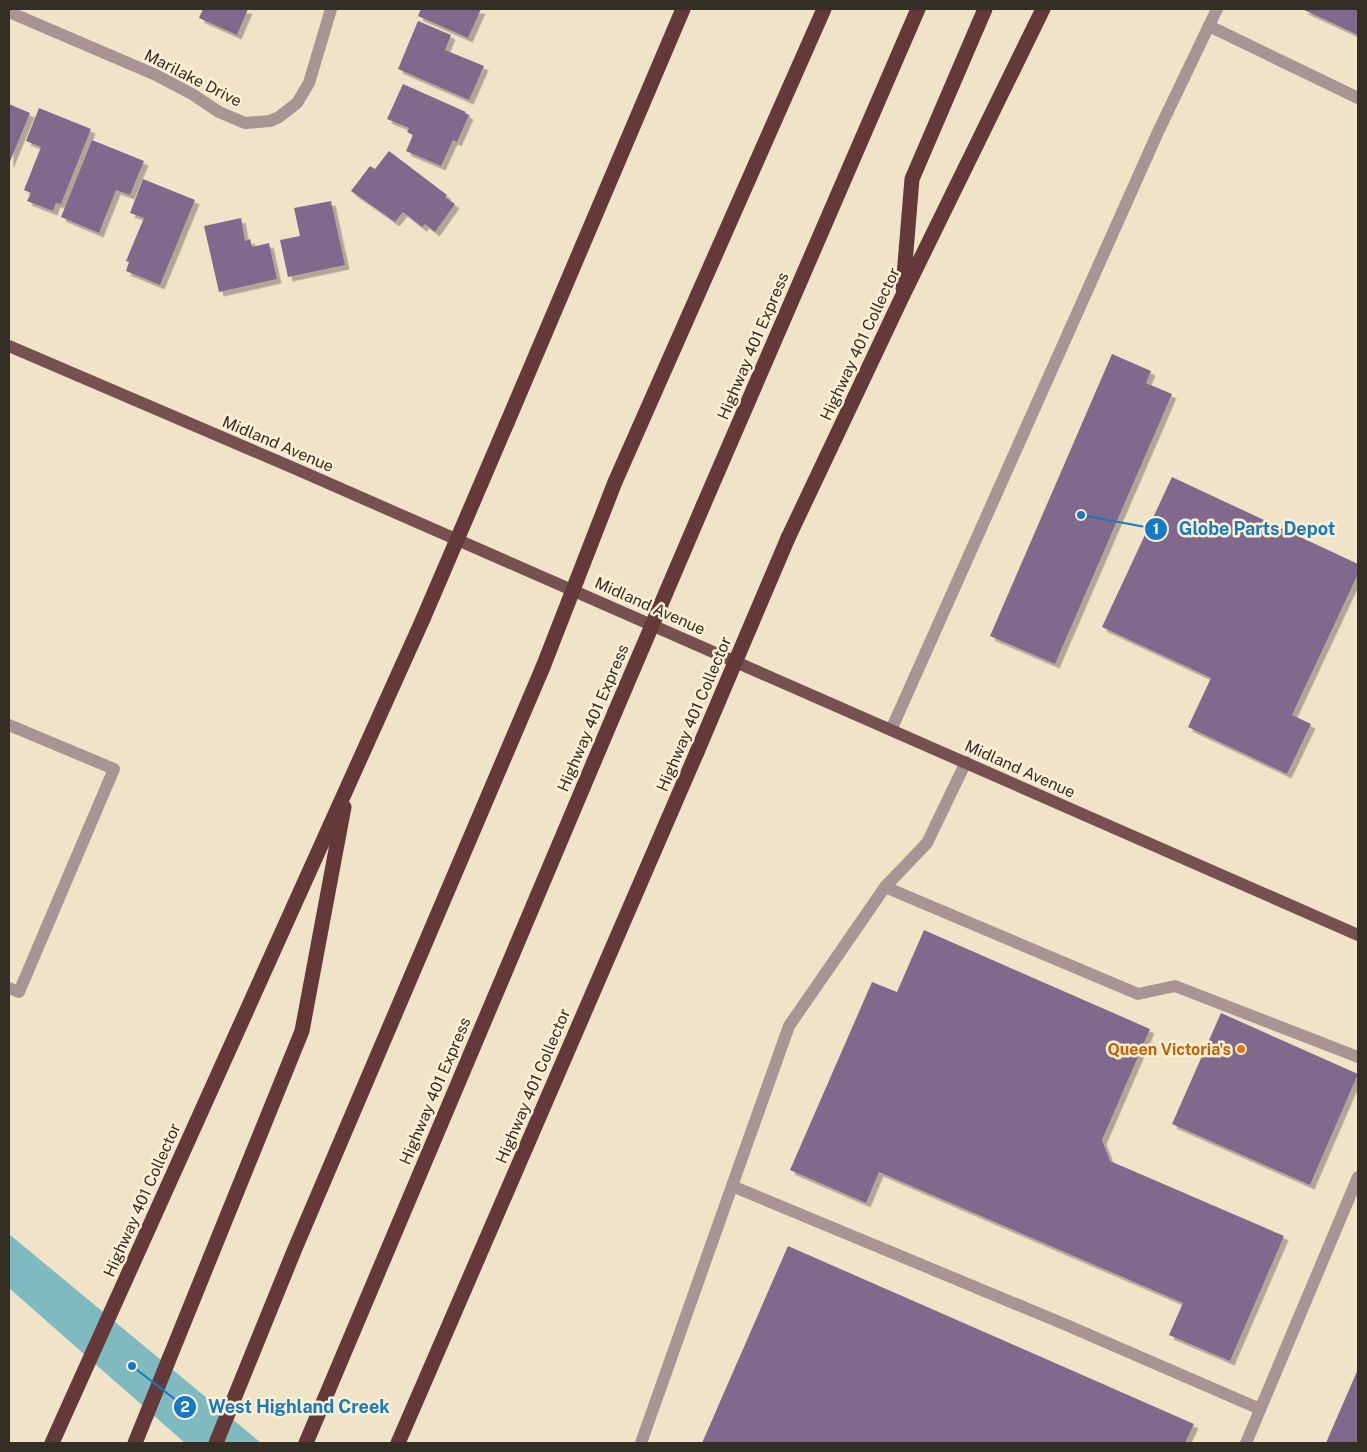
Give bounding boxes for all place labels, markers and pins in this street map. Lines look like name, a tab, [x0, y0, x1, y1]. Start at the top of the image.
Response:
callout: Globe Parts Depot	[1144, 512, 1346, 545]
place label: Queen Victoria's	[1107, 1040, 1231, 1059]
marker: Queen Victoria's	[1235, 1043, 1247, 1055]
callout: West Highland Creek	[173, 1390, 400, 1423]

